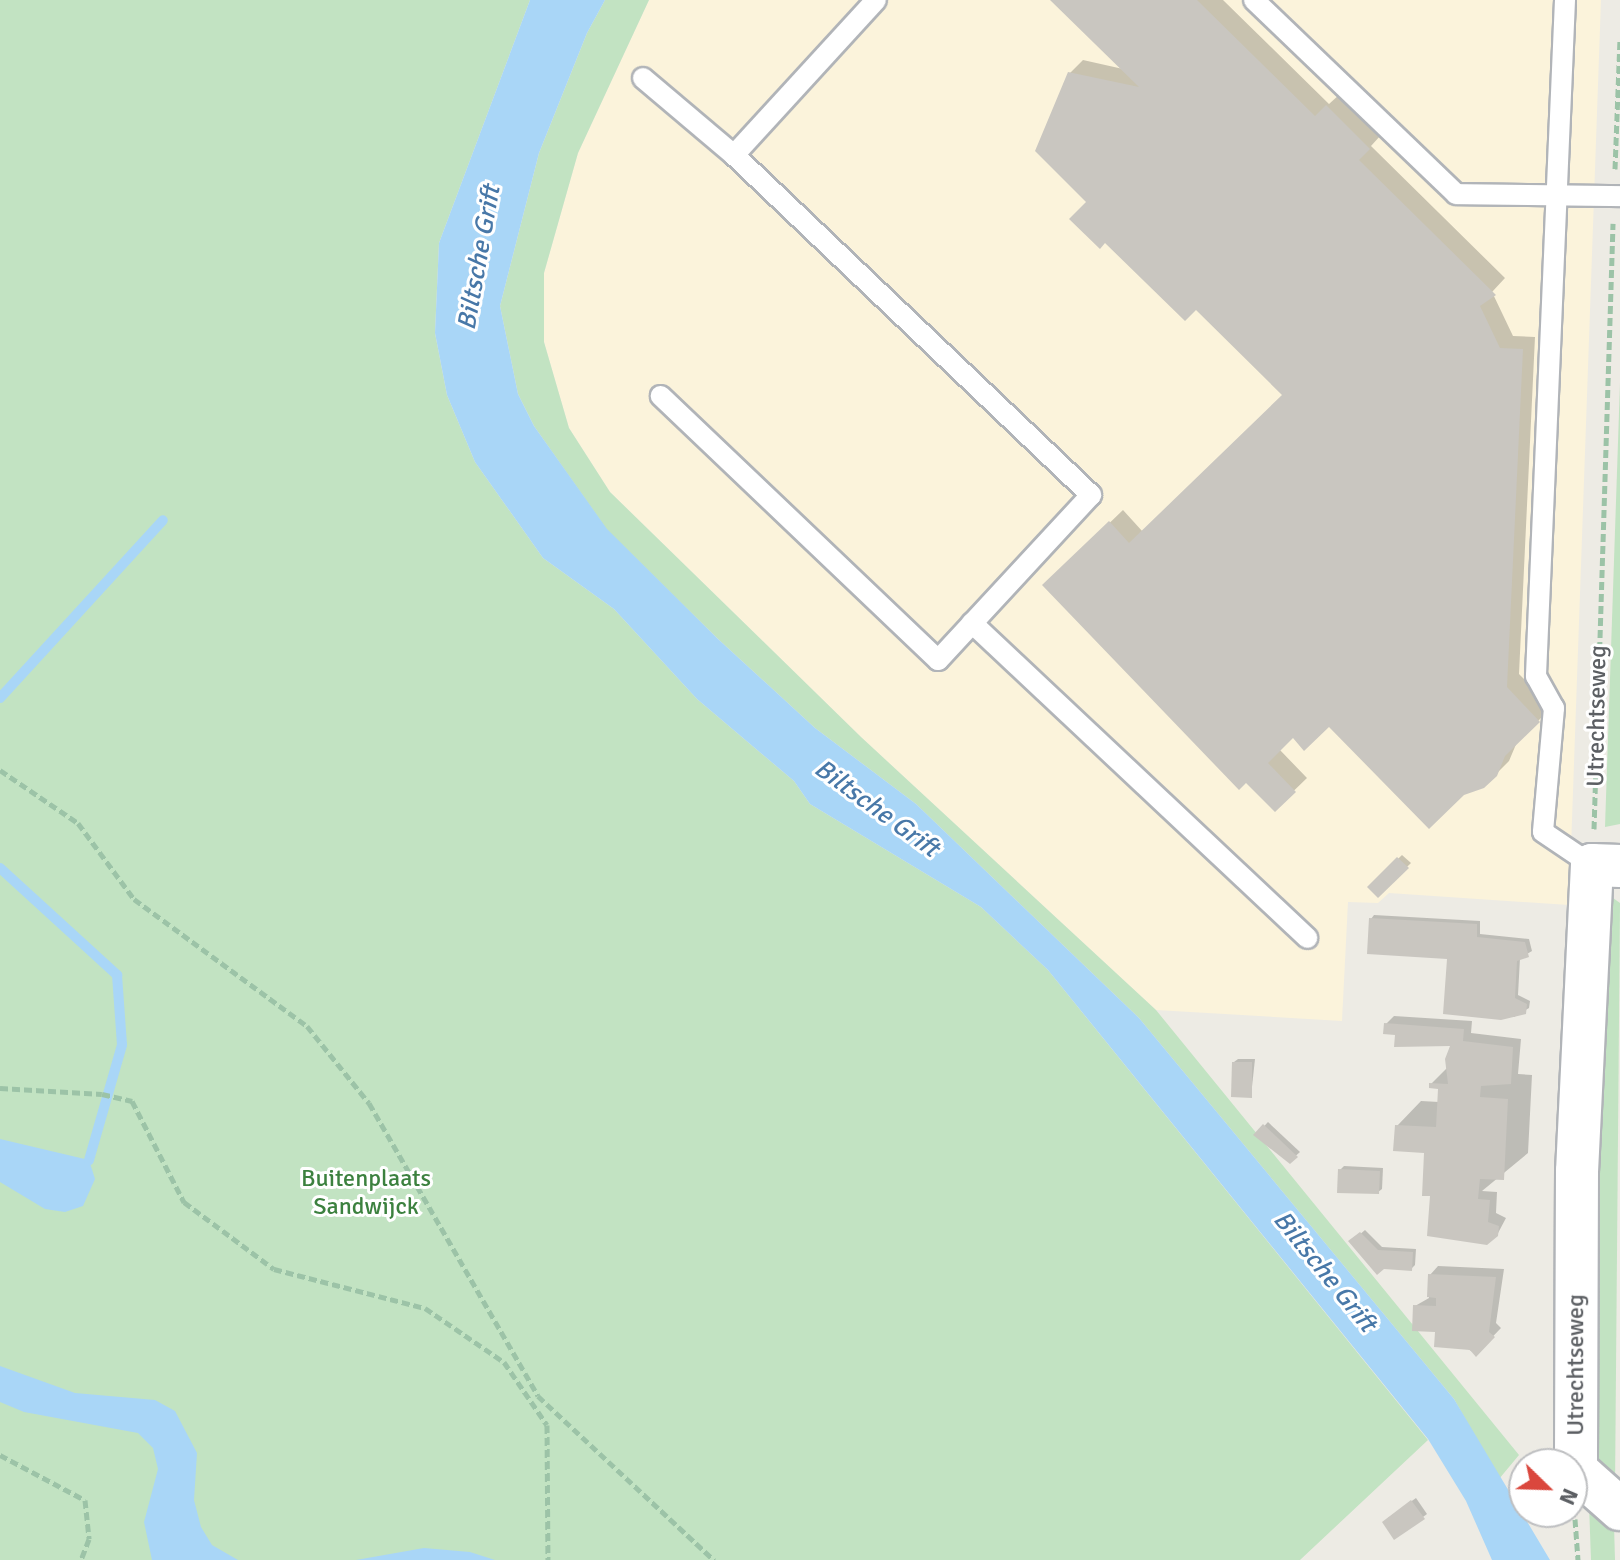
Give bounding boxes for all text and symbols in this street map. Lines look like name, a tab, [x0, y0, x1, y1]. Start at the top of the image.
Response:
water label: Biltsche Grift	[452, 183, 508, 333]
street label: Utrechtseweg	[1581, 645, 1613, 787]
water label: Biltsche Grift	[808, 753, 944, 865]
park label: Buitenplaats Sandwijck	[301, 1165, 431, 1221]
water label: Biltsche Grift	[1266, 1205, 1382, 1339]
street label: Utrechtseweg	[1562, 1294, 1590, 1436]
north arrow	[1508, 1448, 1588, 1528]
text: N	[1553, 1484, 1584, 1509]

